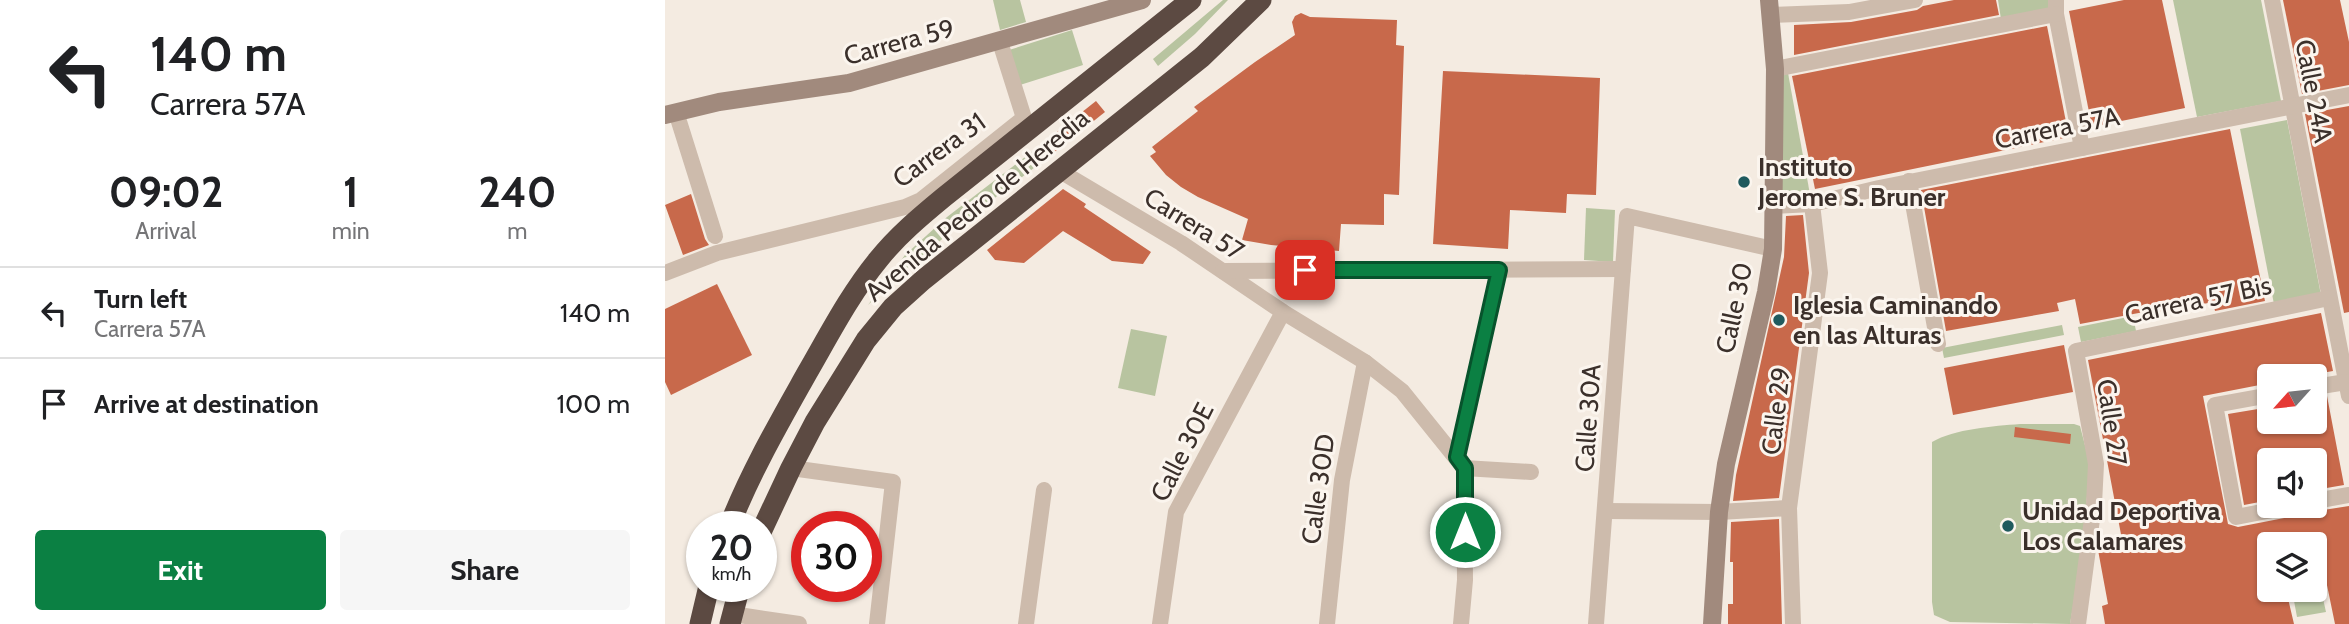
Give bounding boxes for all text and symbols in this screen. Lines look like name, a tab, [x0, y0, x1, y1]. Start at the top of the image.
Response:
street label: Carrera 59	[840, 12, 958, 72]
text: 140 m	[150, 24, 287, 83]
icon: left	[35, 28, 126, 119]
street label: Calle 24A	[2288, 37, 2340, 145]
text: Carrera 57A	[150, 84, 305, 123]
street label: Carrera 57A	[1992, 100, 2122, 156]
street label: Avenida Pedro de Heredia	[858, 102, 1096, 308]
street label: Carrera 31	[886, 106, 992, 194]
place label: Instituto Jerome S. Bruner	[1757, 151, 1946, 213]
text: 09:02	[109, 166, 223, 218]
text: 1	[343, 166, 359, 218]
text: 240	[478, 166, 556, 218]
marker: Instituto Jerome S. Bruner	[1736, 174, 1752, 190]
street label: Carrera 57	[1138, 181, 1250, 267]
text: Arrival	[135, 217, 197, 245]
text: min	[332, 217, 370, 245]
text: m	[507, 217, 527, 245]
pin	[1275, 240, 1335, 300]
icon: arrive	[1286, 251, 1324, 289]
street label: Calle 30	[1709, 260, 1759, 356]
street label: Carrera 57 Bis	[2122, 269, 2274, 331]
text: Turn left	[94, 283, 187, 315]
place label: Iglesia Caminando en las Alturas	[1793, 289, 1998, 351]
icon: left	[35, 294, 73, 332]
text: 140 m	[560, 297, 630, 329]
marker: Iglesia Caminando en las Alturas	[1771, 312, 1787, 328]
text: Carrera 57A	[94, 315, 206, 343]
street label: Calle 30A	[1568, 363, 1608, 473]
north arrow	[2257, 364, 2327, 434]
map controls	[2257, 364, 2327, 602]
street label: Calle 29	[1755, 365, 1797, 457]
street label: Calle 27	[2090, 377, 2134, 467]
icon: arrive	[35, 385, 73, 423]
text: Arrive at destination	[94, 388, 319, 420]
text: 100 m	[557, 388, 630, 420]
street label: Calle 30E	[1144, 397, 1220, 507]
street label: Calle 30D	[1294, 432, 1342, 546]
button: sound	[2257, 448, 2327, 518]
position arrow	[1428, 495, 1502, 569]
place label: Unidad Deportiva Los Calamares	[2022, 495, 2221, 557]
speed limit sign: 30	[791, 511, 882, 602]
marker: Unidad Deportiva Los Calamares	[2000, 518, 2016, 534]
text: 20	[710, 526, 753, 569]
button: Exit	[35, 530, 326, 610]
button: Share	[340, 530, 630, 610]
button: layers	[2257, 532, 2327, 602]
text: km/h	[712, 563, 751, 585]

